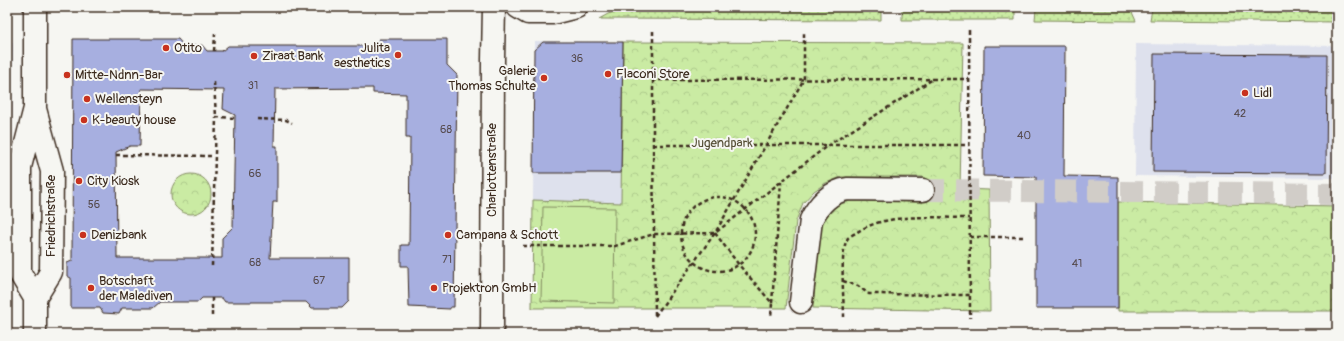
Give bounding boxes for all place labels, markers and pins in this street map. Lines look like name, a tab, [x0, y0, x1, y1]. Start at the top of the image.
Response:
place label: Otito	[174, 40, 202, 56]
place label: Julita aesthetics	[334, 40, 390, 71]
marker: Otito	[161, 43, 171, 53]
place label: Ziraat Bank	[262, 48, 324, 64]
marker: Julita aesthetics	[393, 50, 403, 60]
marker: Ziraat Bank	[249, 51, 259, 61]
place label: Galerie Thomas Schulte	[448, 63, 537, 94]
place label: Flaconi Store	[616, 66, 690, 82]
place label: Mitte-Ndnn-Bar	[75, 67, 163, 83]
marker: Flaconi Store	[603, 69, 613, 79]
marker: Mitte-Ndnn-Bar	[62, 70, 72, 80]
marker: Galerie Thomas Schulte	[539, 73, 549, 83]
place label: Lidl	[1253, 85, 1272, 101]
marker: Lidl	[1240, 88, 1250, 98]
place label: Wellensteyn	[95, 91, 162, 107]
marker: Wellensteyn	[82, 94, 92, 104]
place label: K-beauty house	[92, 112, 177, 128]
marker: K-beauty house	[79, 115, 89, 125]
place label: City Kiosk	[87, 173, 140, 189]
marker: City Kiosk	[74, 176, 84, 186]
place label: Denizbank	[91, 227, 147, 243]
place label: Campana & Schott	[456, 227, 559, 243]
marker: Denizbank	[78, 230, 88, 240]
marker: Campana & Schott	[443, 230, 453, 240]
place label: Botschaft der Malediven	[99, 273, 173, 304]
place label: Projektron GmbH	[442, 280, 537, 296]
marker: Botschaft der Malediven	[86, 283, 96, 293]
marker: Projektron GmbH	[429, 283, 439, 293]

